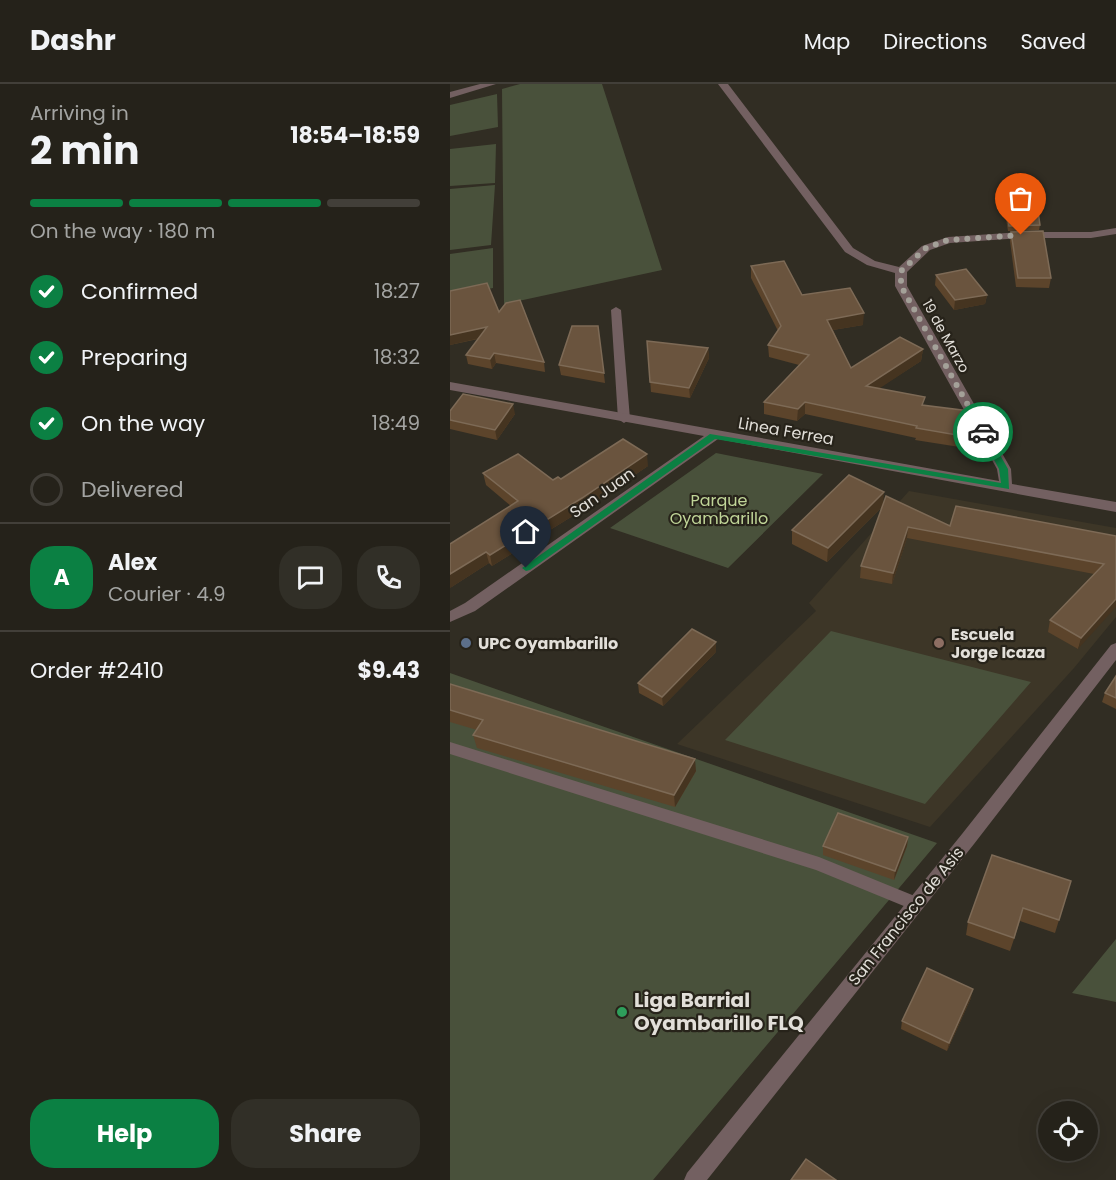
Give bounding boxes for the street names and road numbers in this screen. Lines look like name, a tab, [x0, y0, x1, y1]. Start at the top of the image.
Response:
street label: 19 de Marzo	[918, 296, 974, 376]
street label: Linea Ferrea	[736, 411, 836, 451]
street label: San Juan	[565, 462, 639, 524]
street label: San Francisco de Asis	[843, 842, 969, 990]

